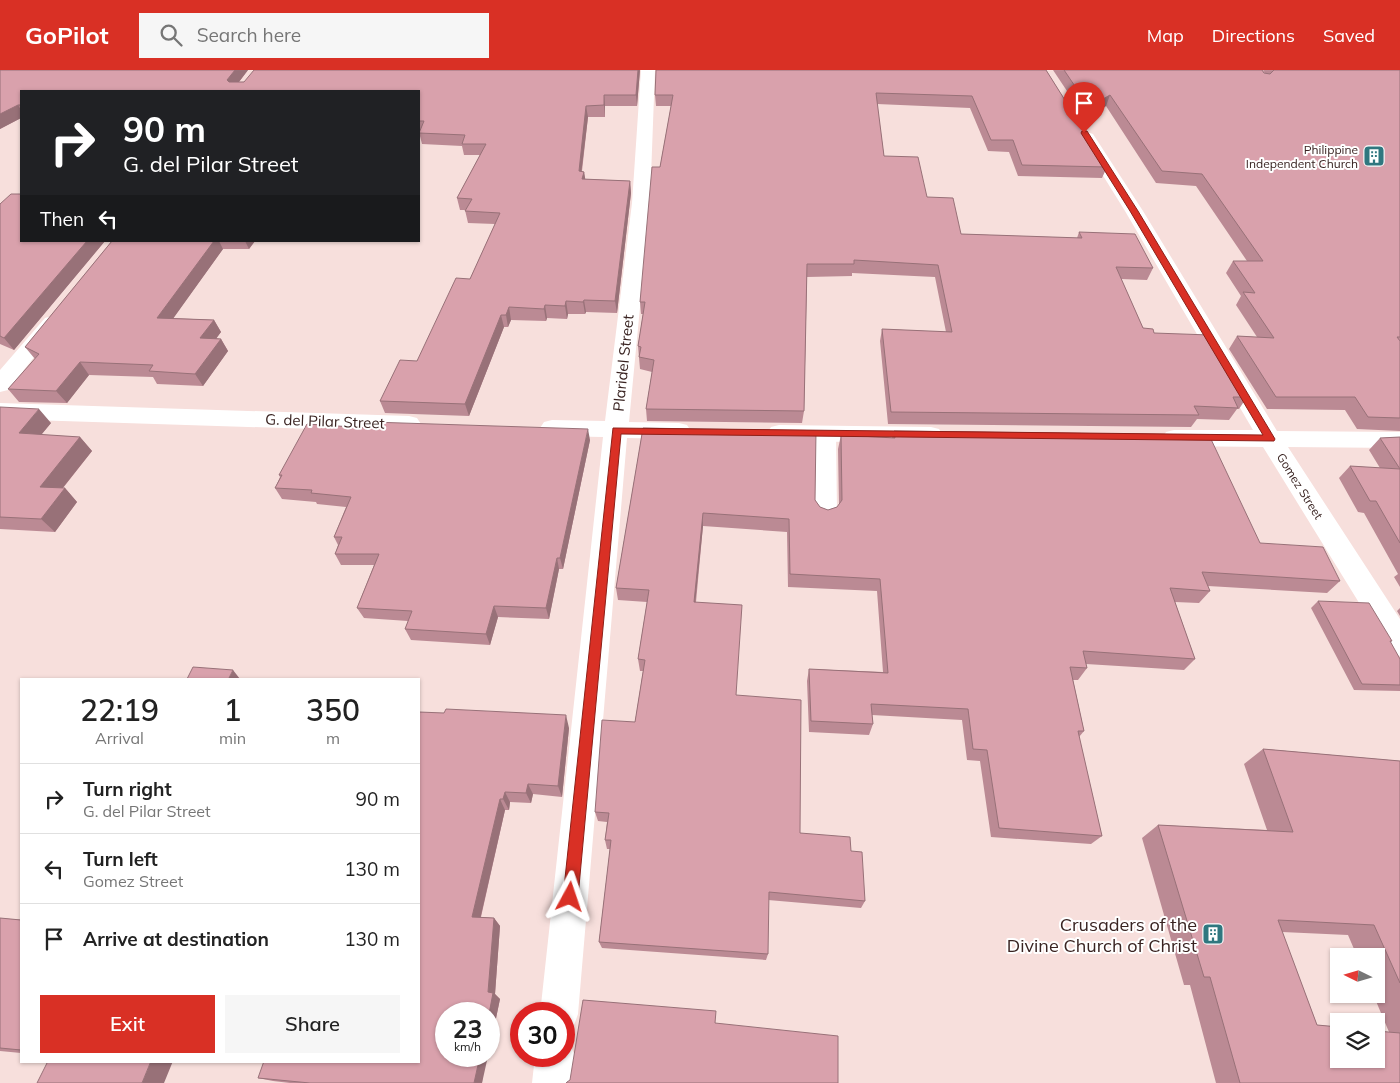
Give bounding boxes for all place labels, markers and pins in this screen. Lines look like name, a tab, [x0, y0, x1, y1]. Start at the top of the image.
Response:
pin	[1063, 82, 1105, 133]
place label: Philippine Independent Church	[1246, 142, 1358, 171]
building icon: Philippine Independent Church	[1362, 144, 1386, 168]
place label: Crusaders of the Divine Church of Christ	[1007, 913, 1197, 957]
building icon: Crusaders of the Divine Church of Christ	[1201, 922, 1225, 946]

